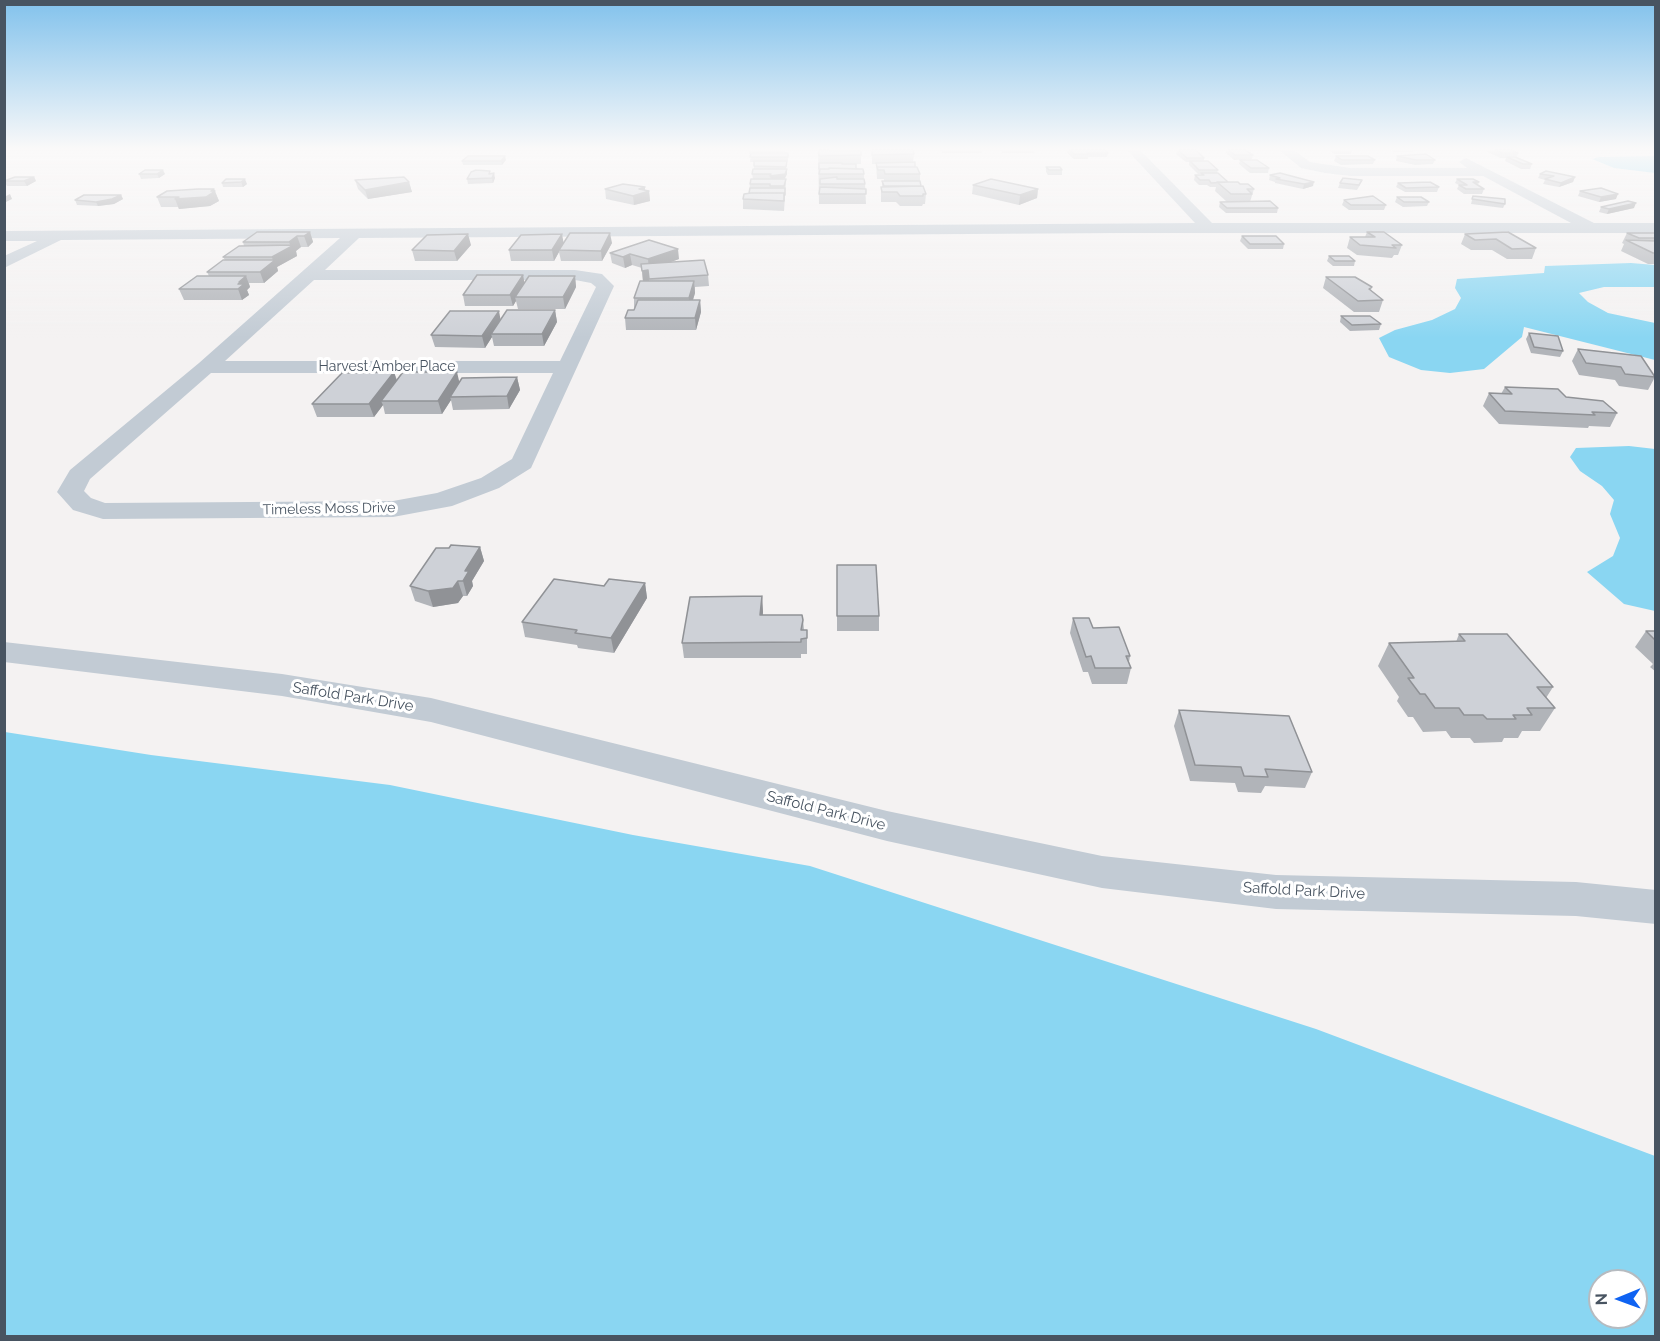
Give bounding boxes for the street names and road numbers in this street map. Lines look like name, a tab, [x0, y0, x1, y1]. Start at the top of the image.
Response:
street label: Harvest Amber Place	[319, 359, 455, 375]
street label: Timeless Moss Drive	[262, 499, 396, 519]
street label: Saffold Park Drive	[291, 679, 415, 715]
street label: Saffold Park Drive	[765, 787, 887, 835]
street label: Saffold Park Drive	[1243, 879, 1365, 903]

